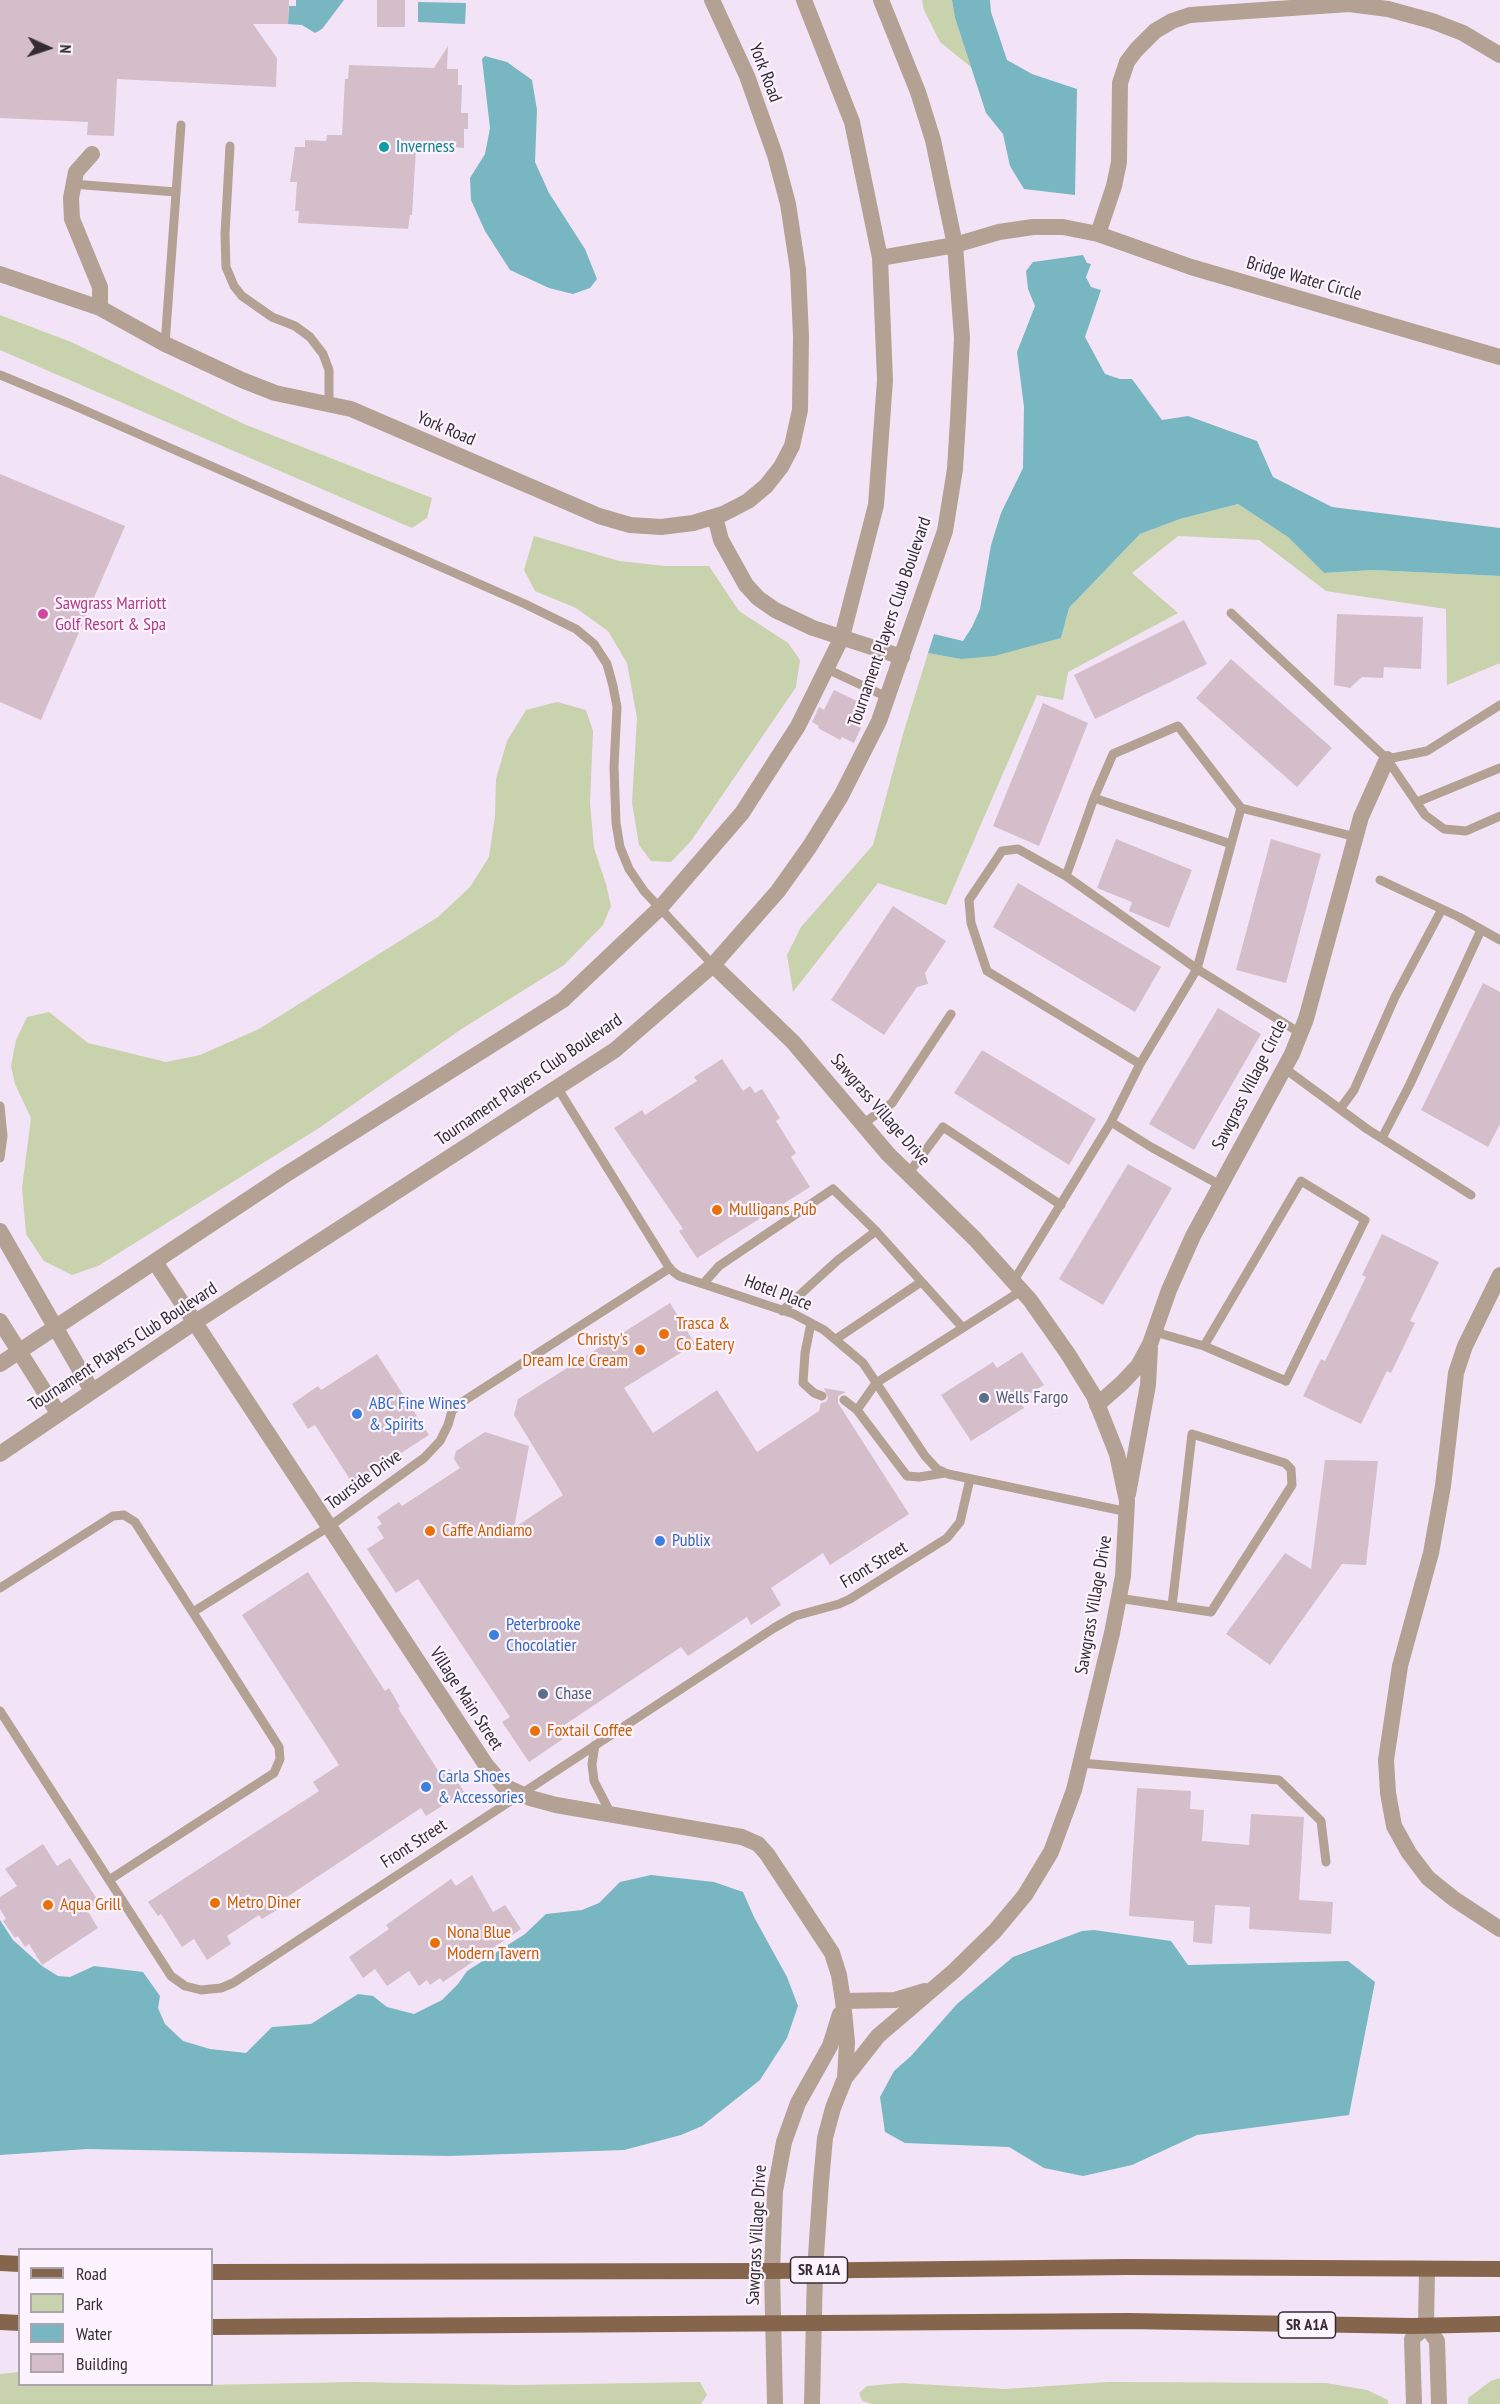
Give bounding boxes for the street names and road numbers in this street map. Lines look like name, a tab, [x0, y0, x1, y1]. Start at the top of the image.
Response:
street label: York Road	[744, 41, 786, 105]
street label: Bridge Water Circle	[1244, 252, 1364, 306]
street label: York Road	[414, 407, 478, 451]
street label: Tournament Players Club Boulevard	[844, 514, 936, 730]
street label: Tournament Players Club Boulevard	[432, 1009, 626, 1151]
street label: Sawgrass Village Circle	[1208, 1016, 1292, 1154]
street label: Sawgrass Village Drive	[826, 1050, 934, 1170]
street label: Hotel Place	[741, 1270, 815, 1316]
street label: Tournament Players Club Boulevard	[25, 1278, 221, 1416]
street label: Tourside Drive	[322, 1445, 406, 1515]
street label: Sawgrass Village Drive	[1071, 1534, 1117, 1676]
street label: Front Street	[837, 1537, 911, 1593]
street label: Village Main Street	[425, 1643, 507, 1755]
street label: Front Street	[377, 1815, 451, 1873]
street label: Sawgrass Village Drive	[743, 2164, 771, 2306]
road number: SR A1A	[790, 2257, 848, 2283]
road number: SR A1A	[1278, 2312, 1336, 2338]

